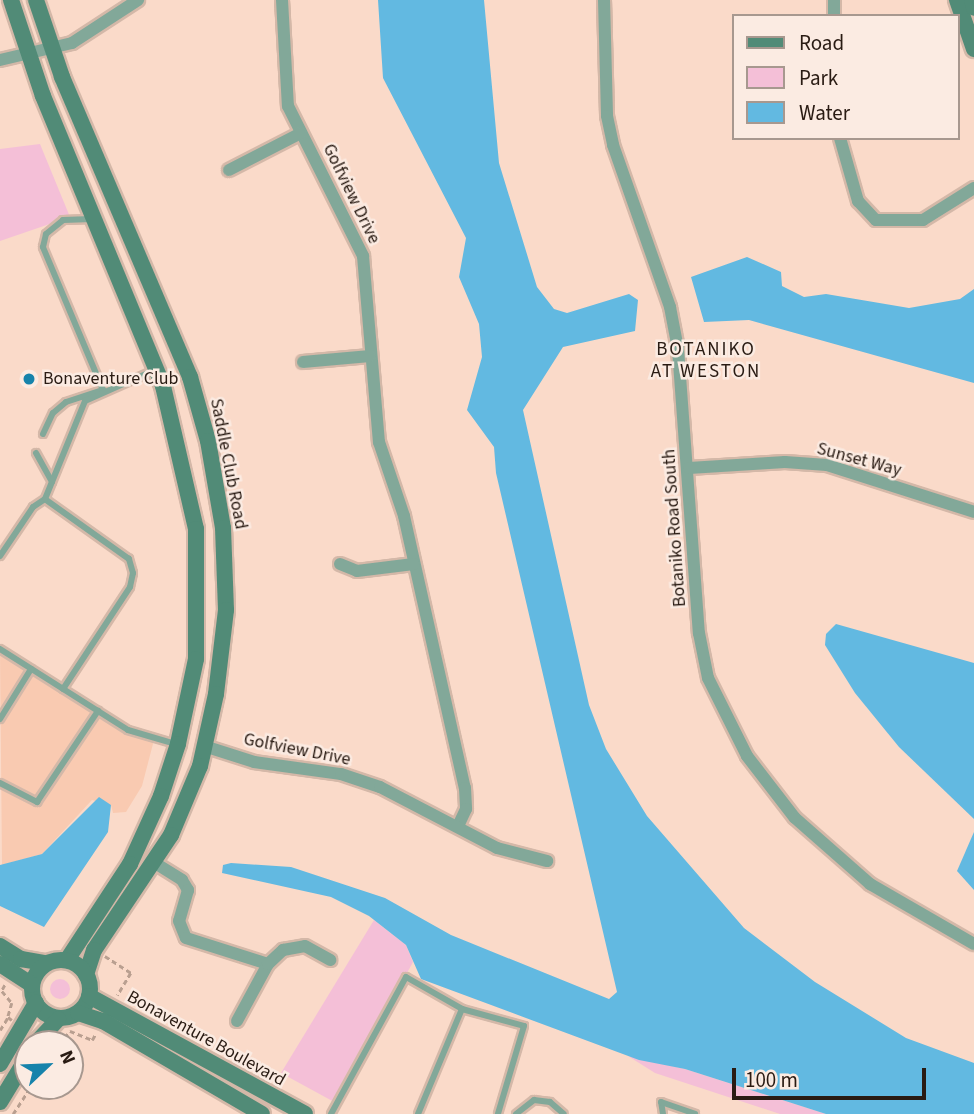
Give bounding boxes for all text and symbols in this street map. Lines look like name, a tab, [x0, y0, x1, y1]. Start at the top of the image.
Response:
legend	[732, 14, 960, 140]
text: Road	[799, 28, 844, 58]
text: Park	[799, 63, 838, 93]
text: Water	[799, 98, 850, 128]
street label: Golfview Drive	[318, 141, 384, 247]
district label: BOTANIKO AT WESTON	[652, 339, 760, 383]
place label: Bonaventure Club	[43, 368, 178, 390]
marker: Bonaventure Club	[21, 371, 37, 387]
street label: Saddle Club Road	[205, 397, 251, 531]
street label: Sunset Way	[814, 438, 904, 482]
street label: Botaniko Road South	[659, 448, 691, 608]
street label: Golfview Drive	[242, 729, 352, 771]
street label: Bonaventure Boulevard	[123, 986, 289, 1092]
north arrow	[14, 1030, 84, 1100]
text: N	[52, 1046, 82, 1068]
scale bar	[736, 1054, 930, 1098]
text: 100 m	[745, 1065, 798, 1095]

